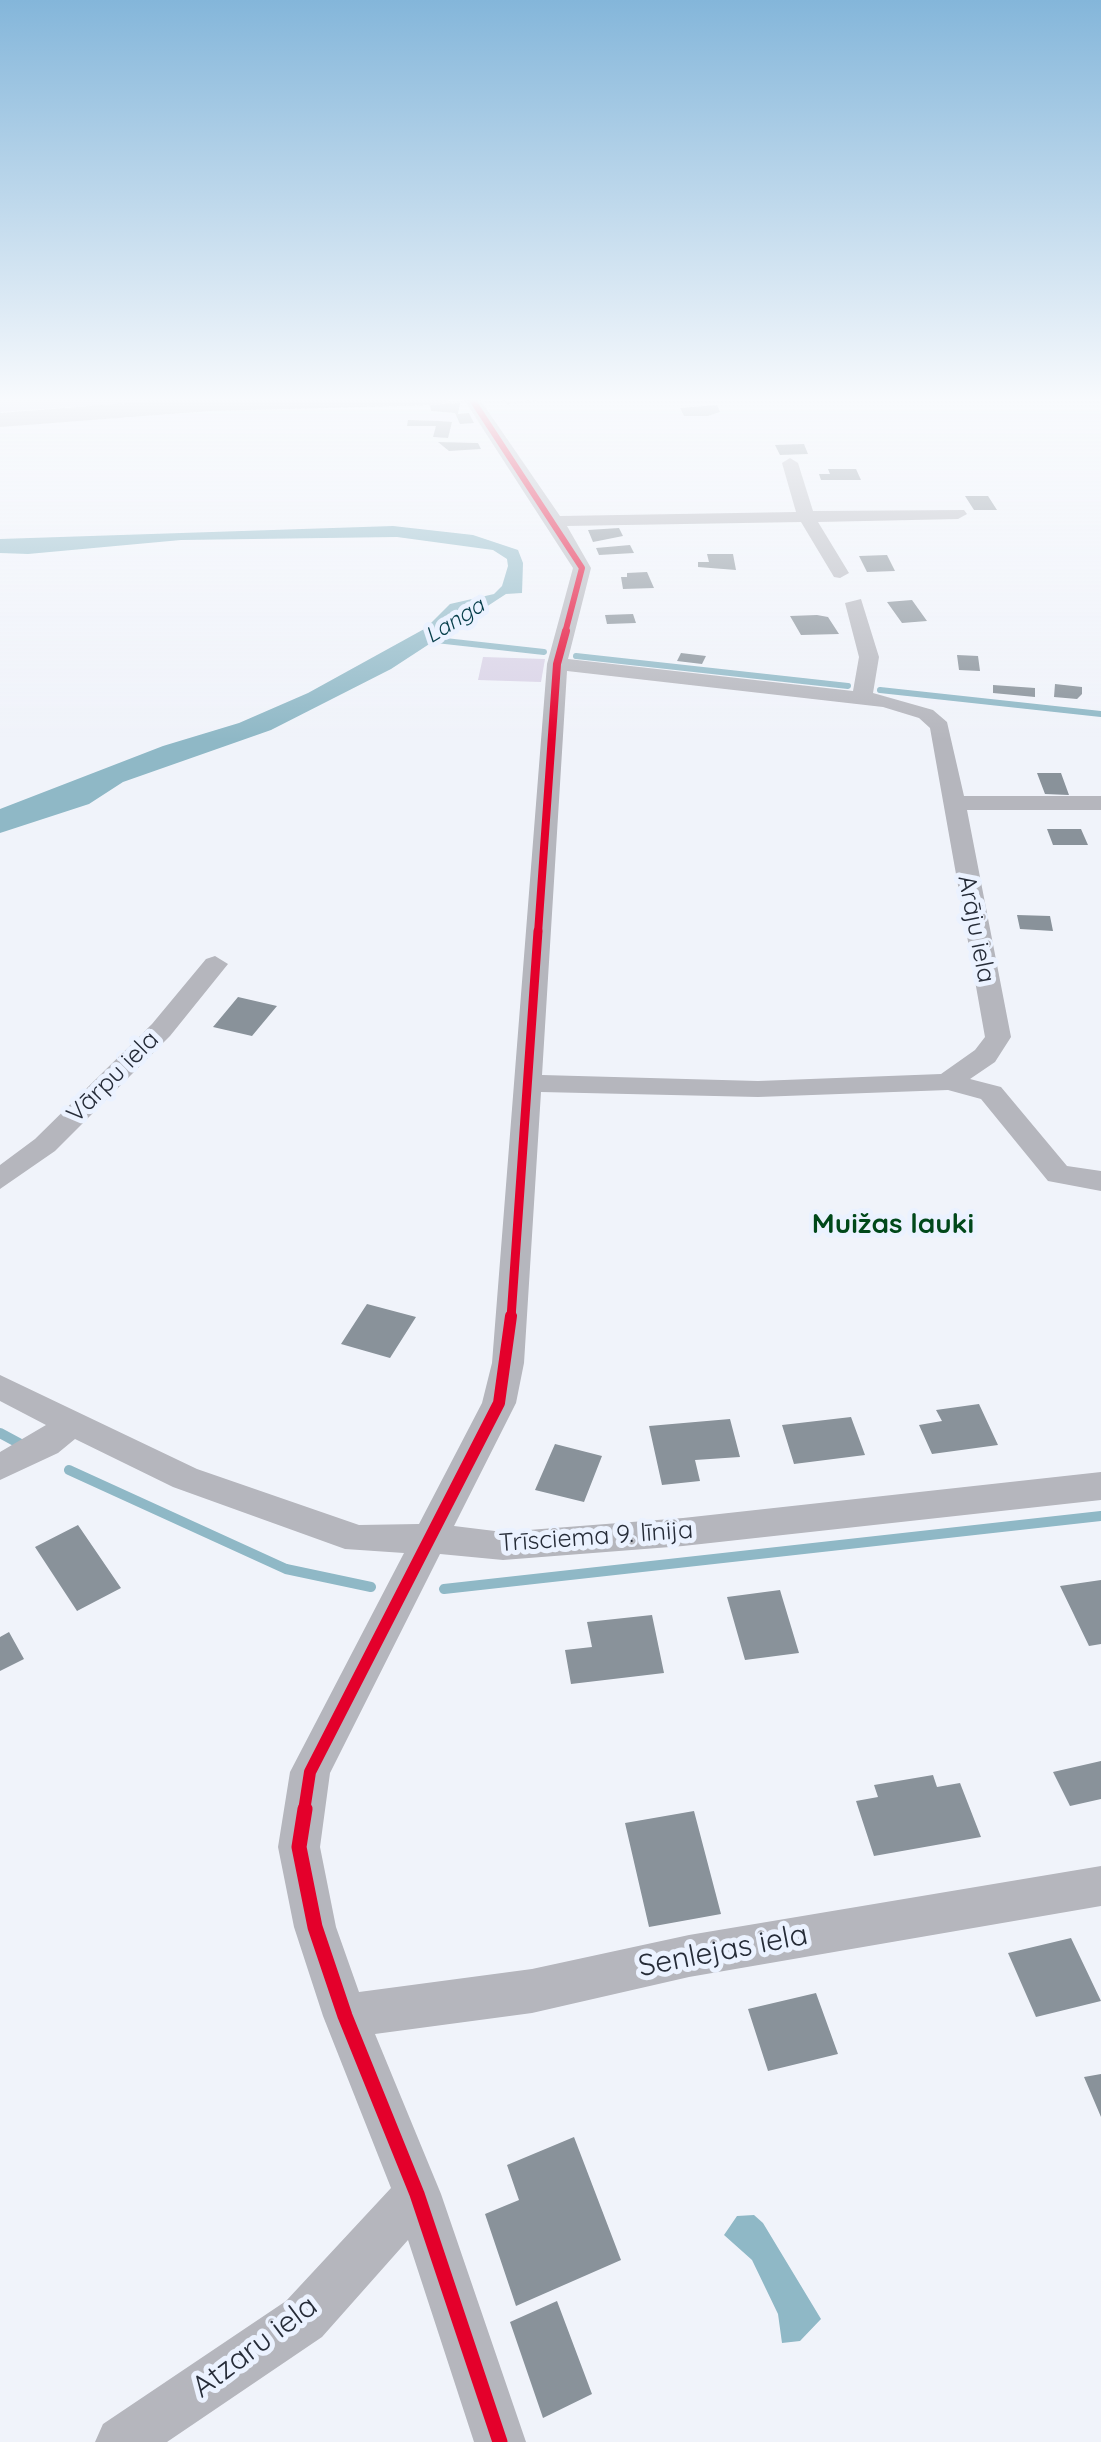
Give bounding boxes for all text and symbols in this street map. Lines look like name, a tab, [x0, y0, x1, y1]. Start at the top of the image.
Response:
water label: Langa	[421, 593, 489, 649]
street label: Arāju iela	[951, 873, 1001, 985]
street label: Vārpu iela	[61, 1025, 165, 1129]
district label: Muižas lauki	[812, 1208, 974, 1242]
street label: Trīsciema 9. līnija	[498, 1515, 694, 1559]
street label: Senlejas iela	[635, 1917, 811, 1985]
street label: Atzaru iela	[185, 2288, 325, 2406]

